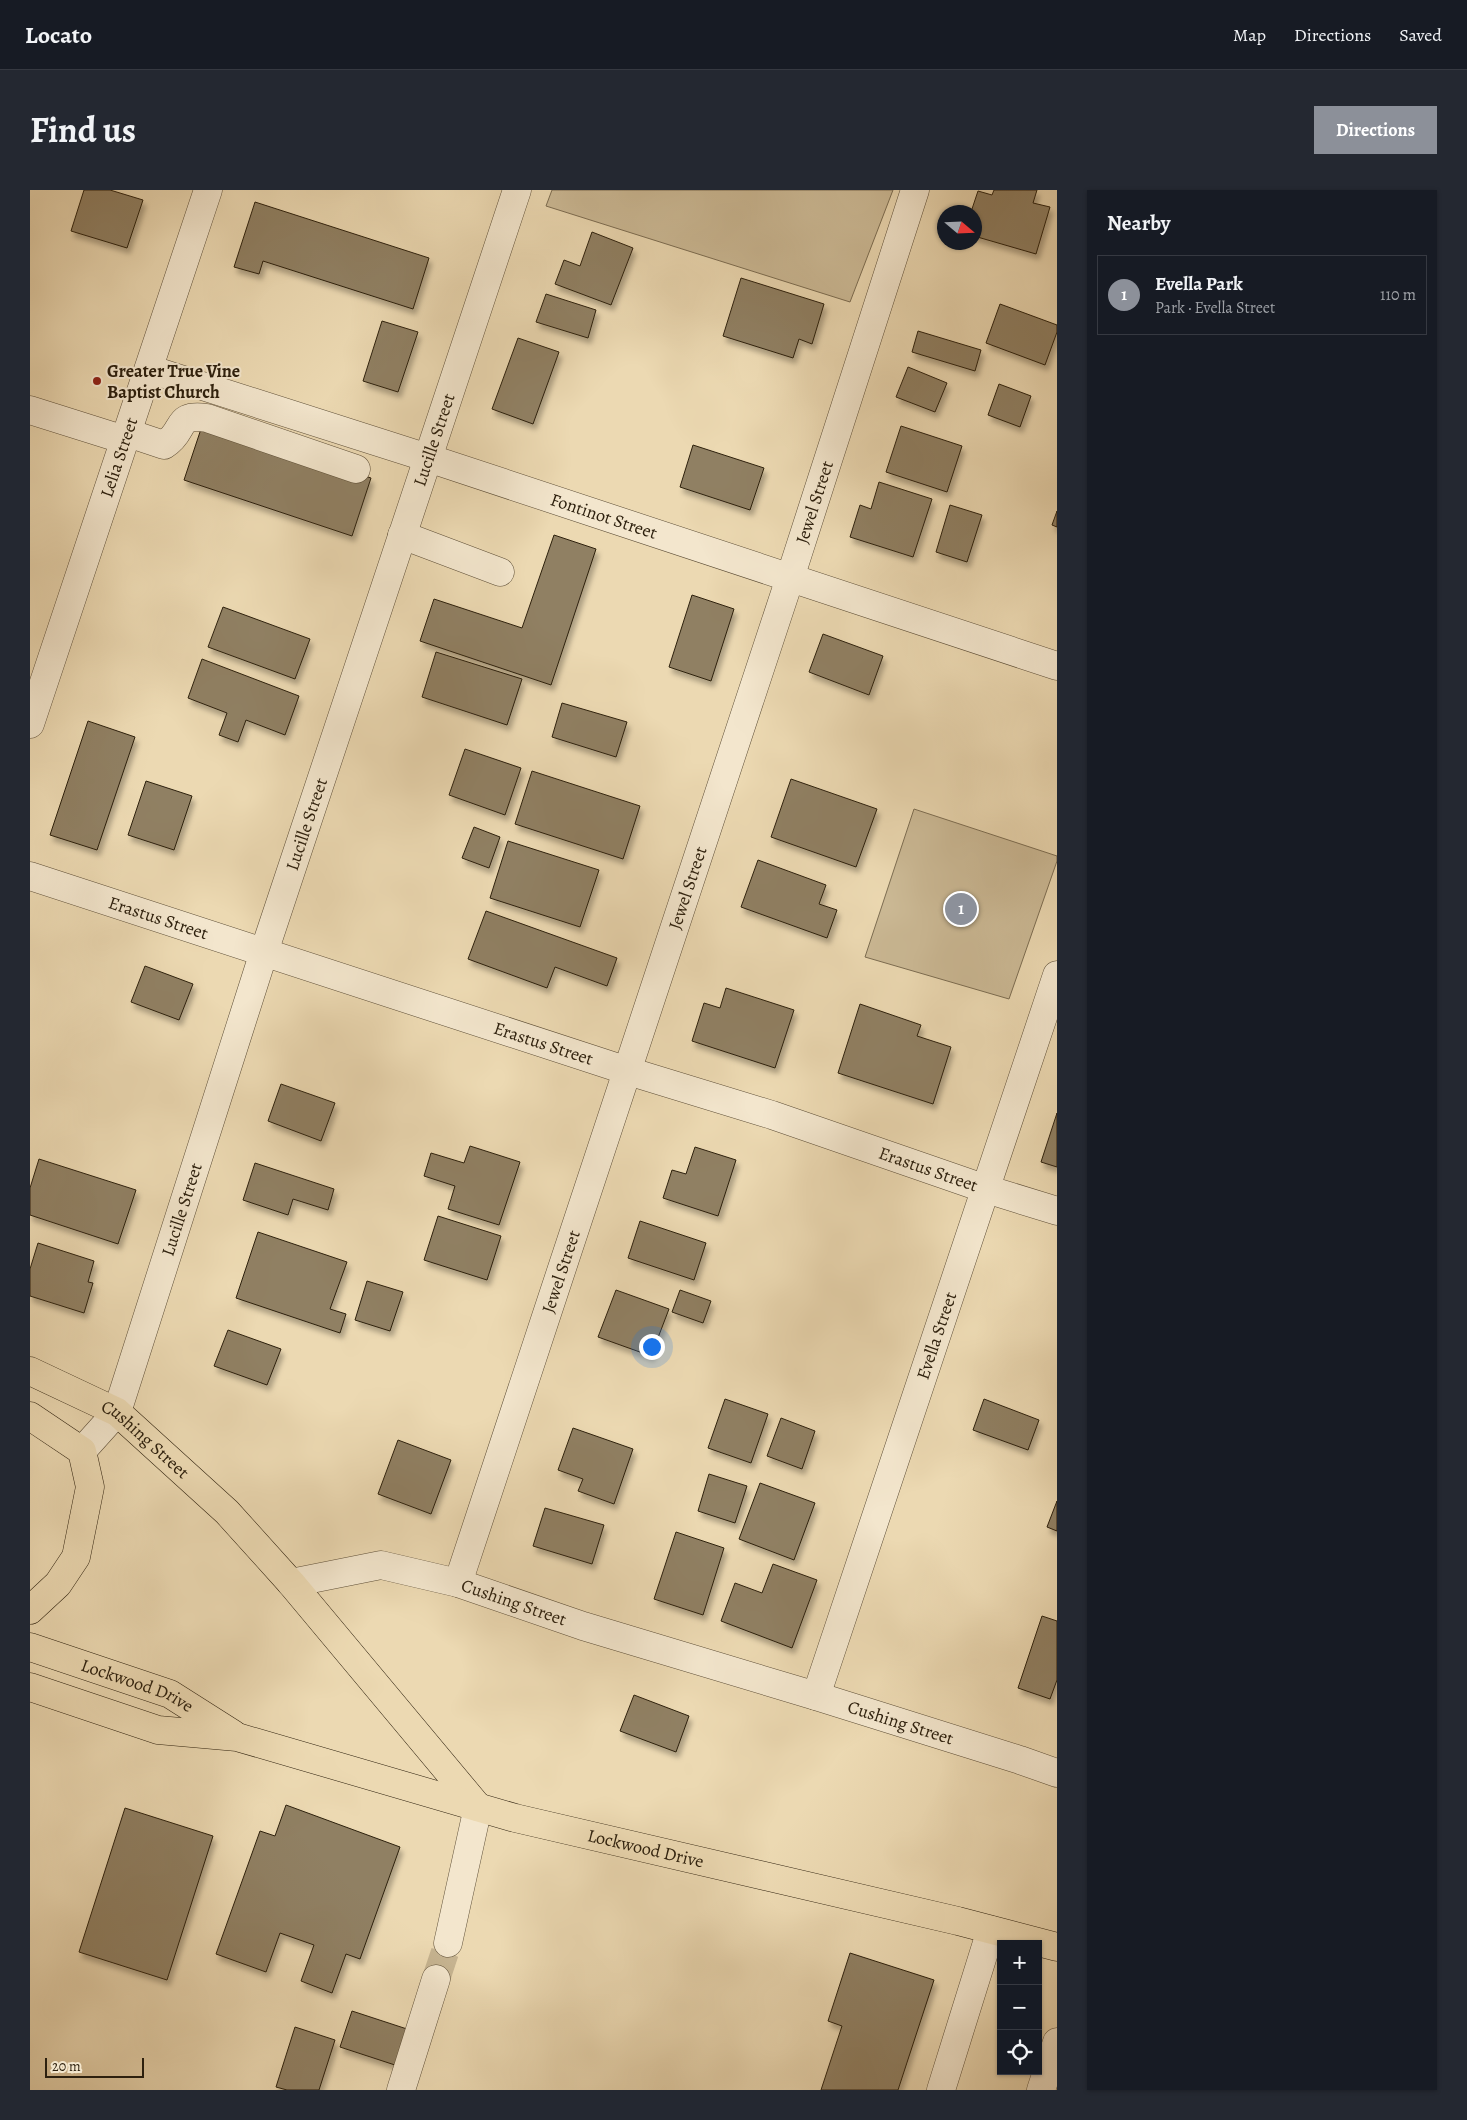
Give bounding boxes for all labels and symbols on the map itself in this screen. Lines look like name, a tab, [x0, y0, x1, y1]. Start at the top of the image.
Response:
north arrow	[937, 205, 982, 250]
place label: Greater True Vine Baptist Church	[107, 359, 240, 404]
marker: Greater True Vine Baptist Church	[91, 375, 103, 387]
street label: Lucille Street	[407, 390, 461, 489]
street label: Lelia Street	[94, 414, 143, 501]
street label: Jewel Street	[790, 458, 839, 547]
street label: Fontinot Street	[547, 487, 660, 545]
street label: Lucille Street	[280, 775, 333, 874]
street label: Jewel Street	[663, 843, 713, 933]
street label: Erastus Street	[106, 890, 211, 945]
pin: 1	[945, 890, 977, 928]
street label: Erastus Street	[491, 1016, 596, 1071]
street label: Erastus Street	[876, 1141, 981, 1197]
street label: Lucille Street	[156, 1160, 208, 1259]
street label: Jewel Street	[536, 1227, 586, 1316]
street label: Evella Street	[911, 1289, 962, 1383]
your location	[639, 1334, 665, 1360]
street label: Cushing Street	[97, 1394, 194, 1484]
street label: Cushing Street	[458, 1573, 570, 1631]
street label: Lockwood Drive	[78, 1653, 198, 1718]
street label: Cushing Street	[845, 1695, 957, 1750]
street label: Lockwood Drive	[585, 1823, 706, 1874]
scale bar	[45, 2055, 144, 2078]

